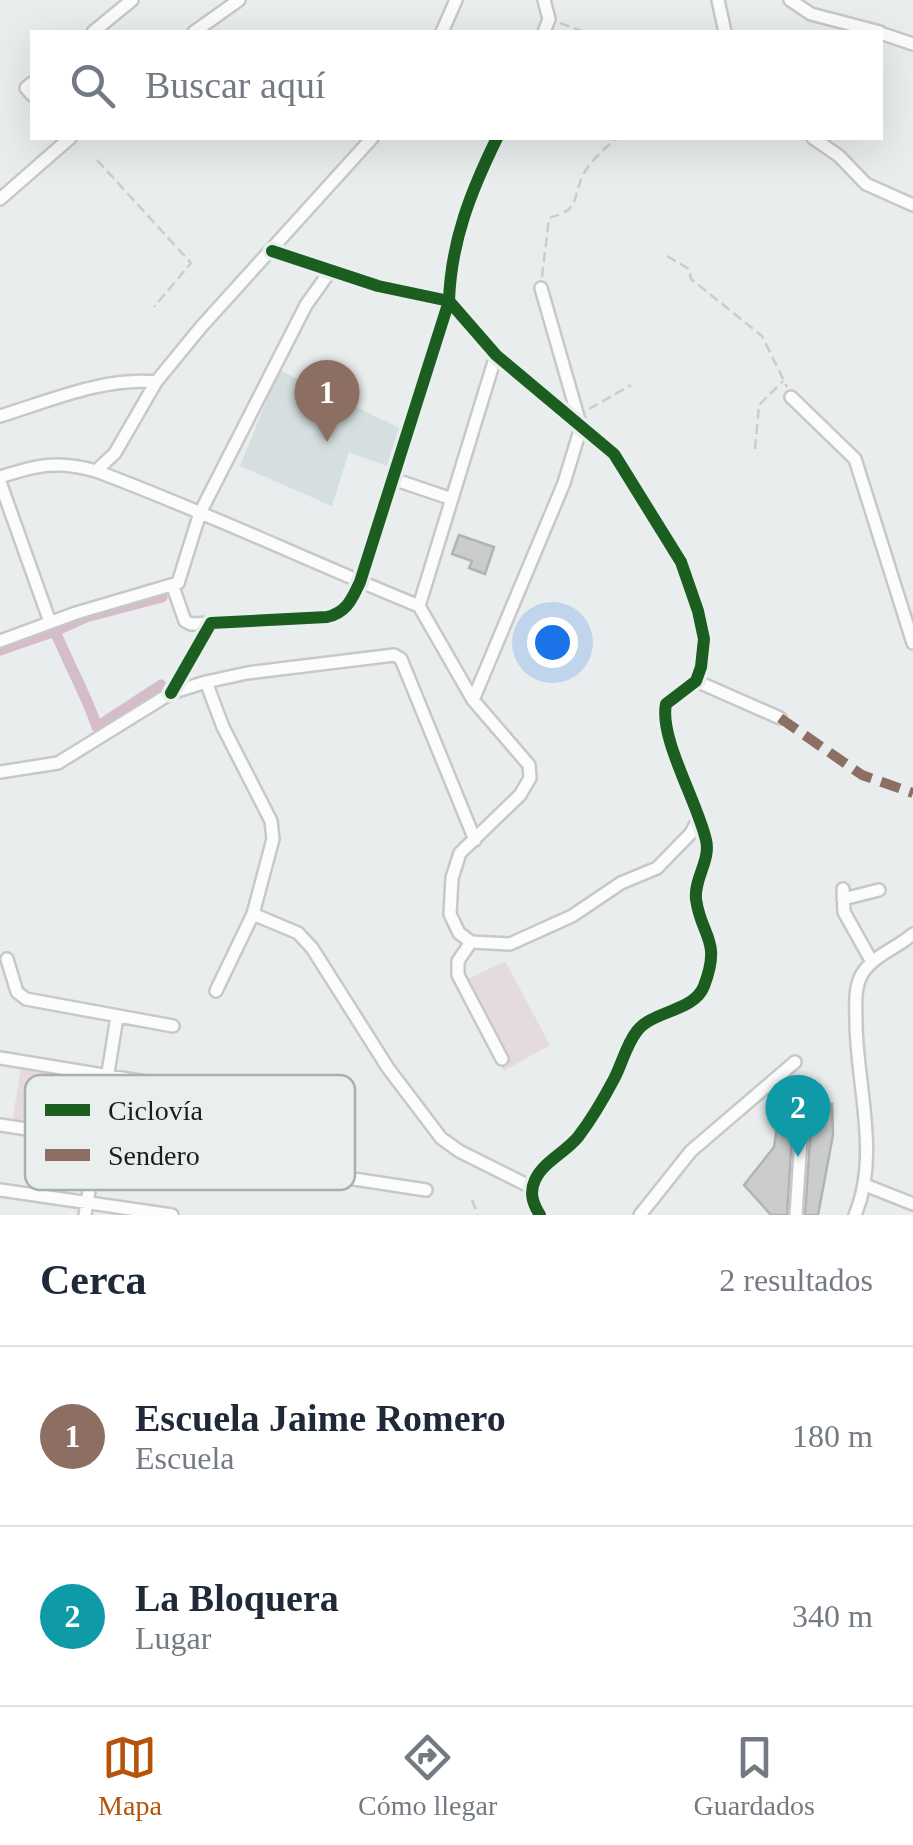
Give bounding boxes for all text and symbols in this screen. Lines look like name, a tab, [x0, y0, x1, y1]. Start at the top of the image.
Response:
search box	[30, 30, 883, 140]
icon: search	[65, 58, 120, 113]
text: Buscar aquí	[145, 64, 325, 106]
pin: 1	[294, 360, 360, 442]
your location	[527, 617, 578, 668]
pin: 2	[766, 1074, 830, 1157]
legend	[25, 1075, 355, 1190]
text: Ciclovía	[108, 1095, 203, 1126]
text: Sendero	[108, 1140, 200, 1171]
text: Cerca	[40, 1257, 147, 1303]
text: 2 resultados	[719, 1262, 873, 1298]
text: Escuela Jaime Romero	[135, 1397, 506, 1439]
text: 1	[65, 1418, 81, 1454]
text: 180 m	[792, 1418, 873, 1454]
text: Escuela	[135, 1440, 235, 1476]
text: La Bloquera	[135, 1577, 339, 1619]
text: 2	[65, 1598, 81, 1634]
text: 340 m	[792, 1598, 873, 1634]
text: Lugar	[135, 1620, 211, 1656]
tab: Mapa	[98, 1730, 162, 1822]
tab: Cómo llegar	[358, 1730, 497, 1822]
tab: Guardados	[694, 1730, 815, 1822]

